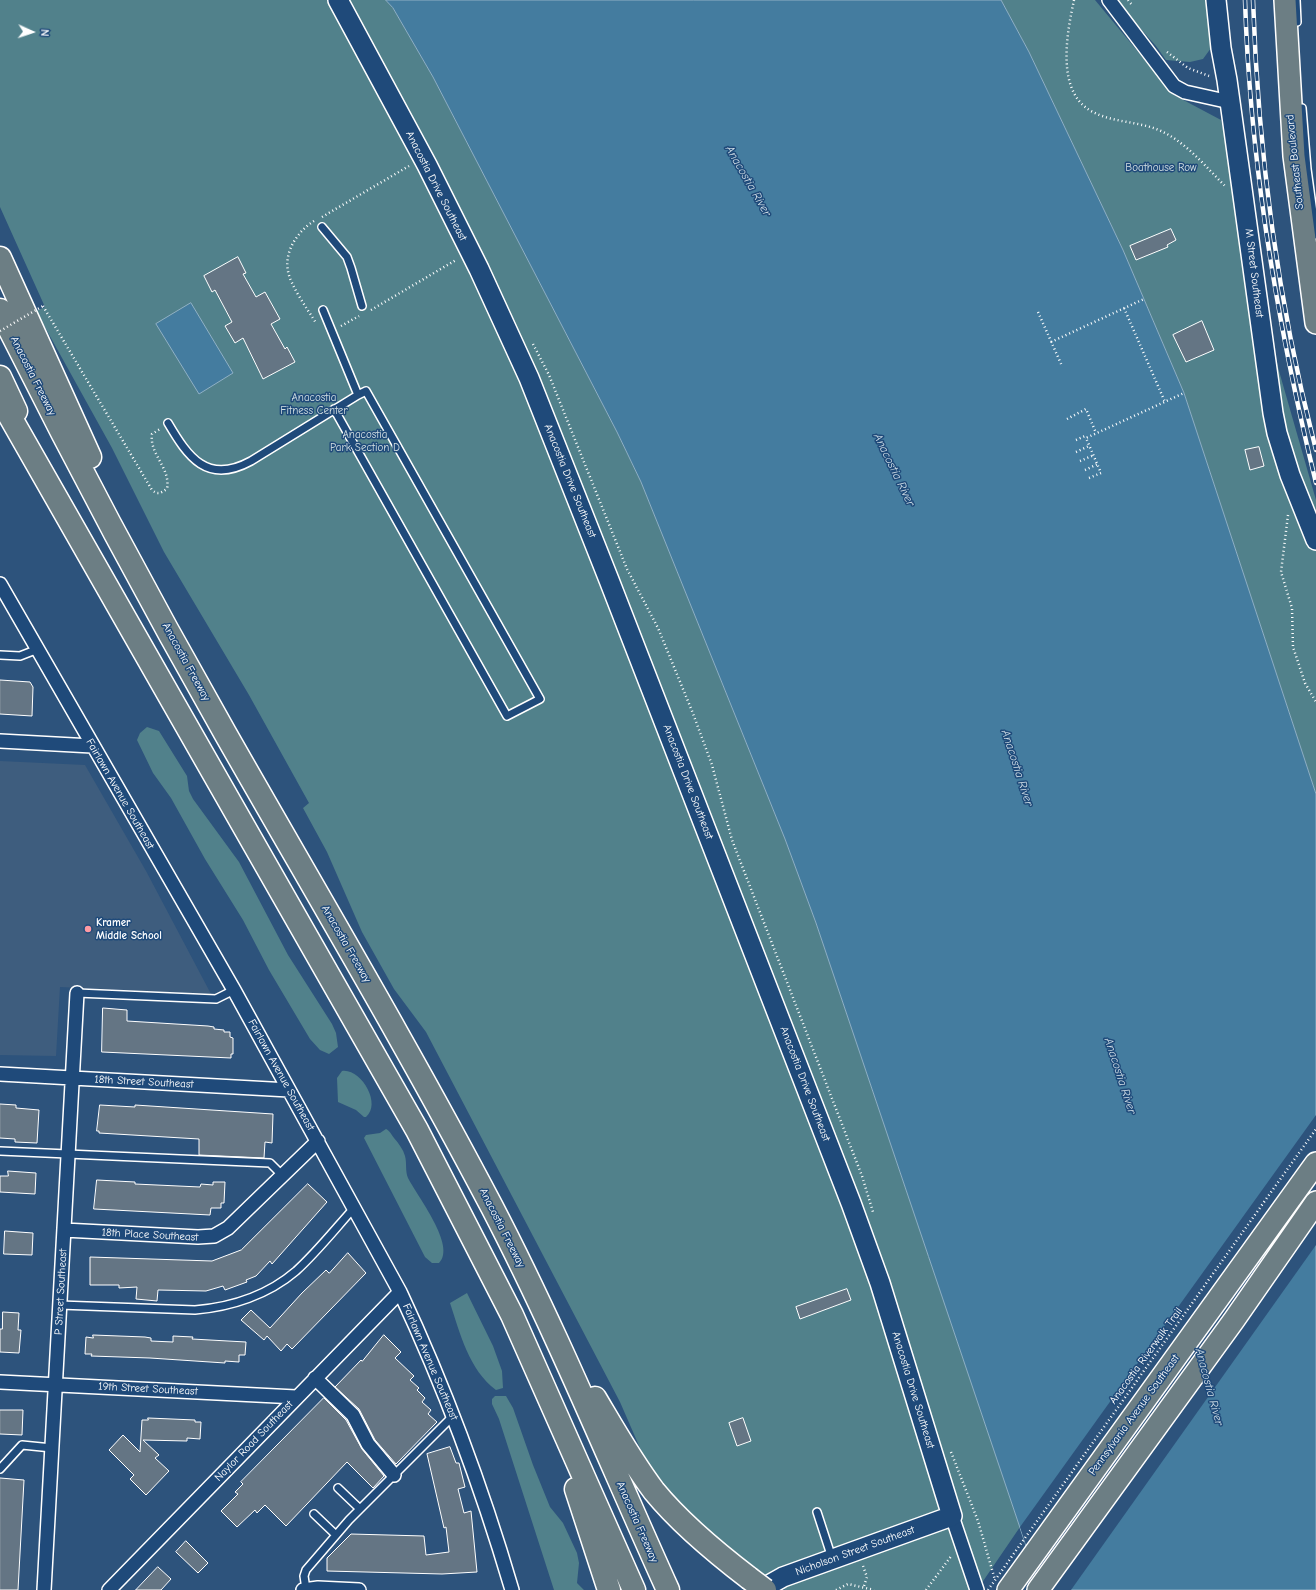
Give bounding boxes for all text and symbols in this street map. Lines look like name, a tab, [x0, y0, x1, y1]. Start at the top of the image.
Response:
north arrow	[12, 12, 52, 52]
text: N	[38, 29, 51, 37]
street label: Southeast Boulevard	[1283, 114, 1307, 210]
street label: Anacostia Drive Southeast	[403, 129, 469, 243]
water label: Anacostia River	[722, 143, 774, 219]
park label: Boathouse Row	[1125, 161, 1197, 175]
street label: M Street Southeast	[1242, 228, 1266, 318]
street label: Anacostia Freeway	[7, 334, 59, 418]
park label: Anacostia Fitness Center	[280, 391, 348, 417]
street label: Anacostia Drive Southeast	[541, 422, 599, 540]
park label: Anacostia Park Section D	[330, 428, 400, 454]
water label: Anacostia River	[870, 431, 918, 509]
street label: Anacostia Freeway	[159, 621, 213, 703]
street label: Anacostia Drive Southeast	[660, 723, 716, 841]
water label: Anacostia River	[998, 728, 1036, 808]
street label: Fairlawn Avenue Southeast	[83, 736, 157, 852]
street label: Anacostia Freeway	[318, 903, 374, 985]
place label: Kramer Middle School	[96, 916, 162, 942]
marker: Kramer Middle School	[83, 924, 93, 934]
street label: Fairlawn Avenue Southeast	[245, 1017, 317, 1133]
street label: Anacostia Drive Southeast	[777, 1025, 833, 1143]
water label: Anacostia River	[1101, 1036, 1139, 1116]
street label: 18th Street Southeast	[94, 1073, 194, 1091]
street label: Anacostia Freeway	[476, 1186, 528, 1270]
street label: 18th Place Southeast	[101, 1226, 199, 1244]
street label: P Street Southeast	[52, 1248, 70, 1336]
street label: Fairlawn Avenue Southeast	[399, 1302, 461, 1422]
street label: Anacostia Riverwalk Trail	[1107, 1305, 1185, 1407]
street label: Anacostia Drive Southeast	[889, 1330, 937, 1450]
water label: Anacostia River	[1192, 1347, 1226, 1427]
street label: Pennsylvania Avenue Southeast	[1086, 1352, 1182, 1478]
street label: 19th Street Southeast	[98, 1380, 198, 1398]
street label: Naylor Road Southeast	[212, 1398, 296, 1484]
street label: Anacostia Freeway	[613, 1479, 661, 1565]
street label: Nicholson Street Southeast	[794, 1523, 916, 1579]

